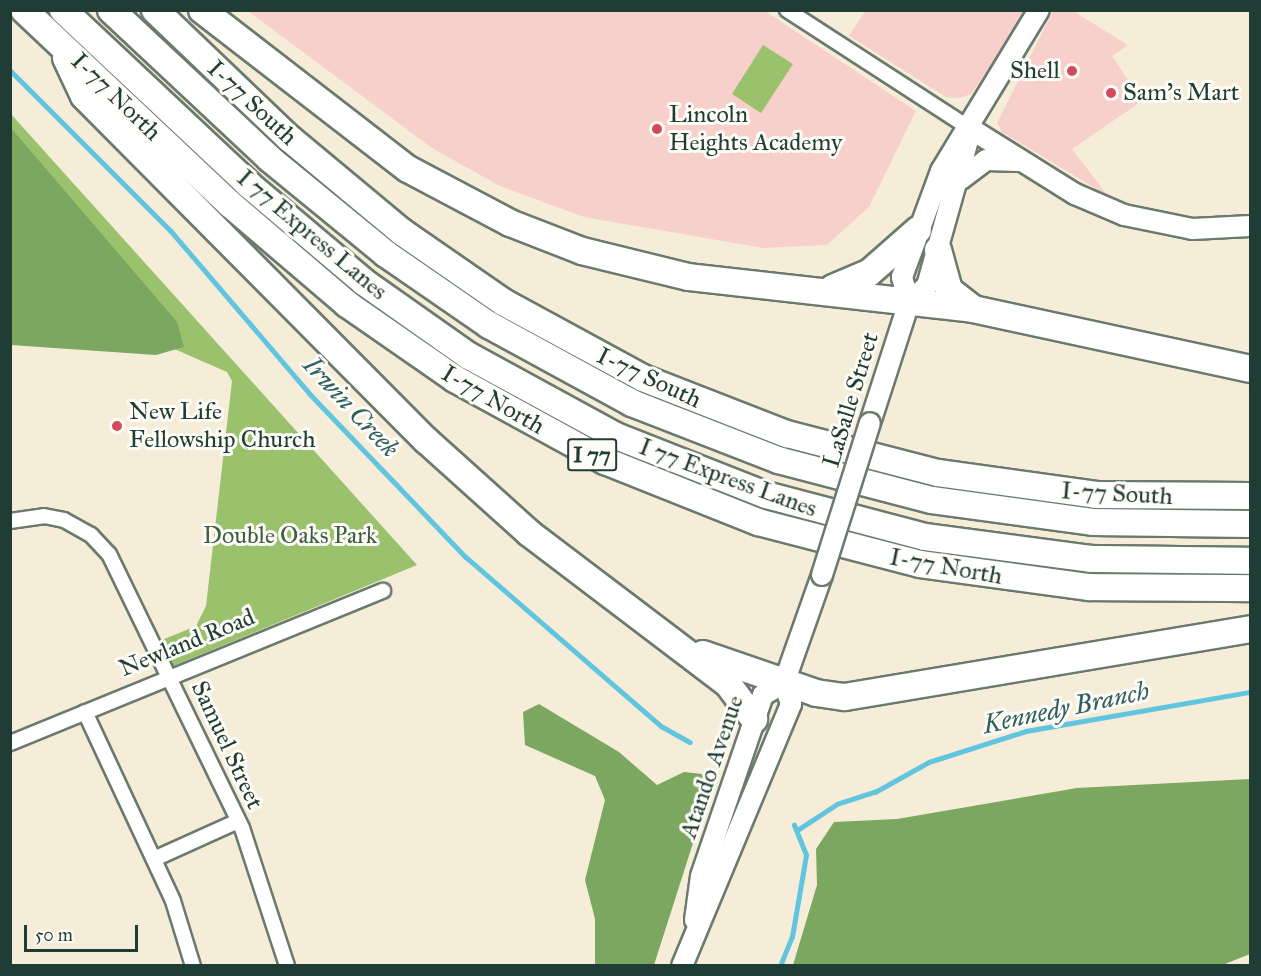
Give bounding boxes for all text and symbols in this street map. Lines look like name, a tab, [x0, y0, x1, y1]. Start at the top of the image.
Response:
street label: I-77 North	[65, 47, 167, 147]
street label: I-77 South	[201, 54, 303, 152]
place label: Shell	[1010, 57, 1060, 85]
marker: Shell	[1065, 64, 1079, 78]
place label: Sam's Mart	[1123, 79, 1239, 107]
marker: Sam's Mart	[1104, 86, 1118, 100]
place label: Lincoln Heights Academy	[669, 101, 842, 157]
marker: Lincoln Heights Academy	[650, 122, 664, 136]
street label: I 77 Express Lanes	[231, 164, 393, 306]
street label: LaSalle Street	[817, 329, 885, 471]
street label: I-77 South	[592, 341, 706, 415]
water label: Irwin Creek	[296, 350, 406, 464]
street label: I-77 North	[436, 359, 550, 441]
place label: New Life Fellowship Church	[129, 398, 315, 454]
marker: New Life Fellowship Church	[110, 419, 124, 433]
street label: I 77 Express Lanes	[635, 432, 821, 524]
road number: I 77	[566, 436, 618, 474]
street label: I-77 South	[1061, 477, 1173, 511]
park label: Double Oaks Park	[203, 522, 377, 550]
street label: I-77 North	[887, 543, 1005, 591]
street label: Newland Road	[115, 603, 259, 683]
water label: Kennedy Branch	[980, 675, 1152, 741]
street label: Samuel Street	[185, 676, 269, 814]
street label: Atando Avenue	[674, 692, 750, 842]
scale bar	[27, 913, 141, 951]
text: 50 m	[35, 924, 73, 946]

